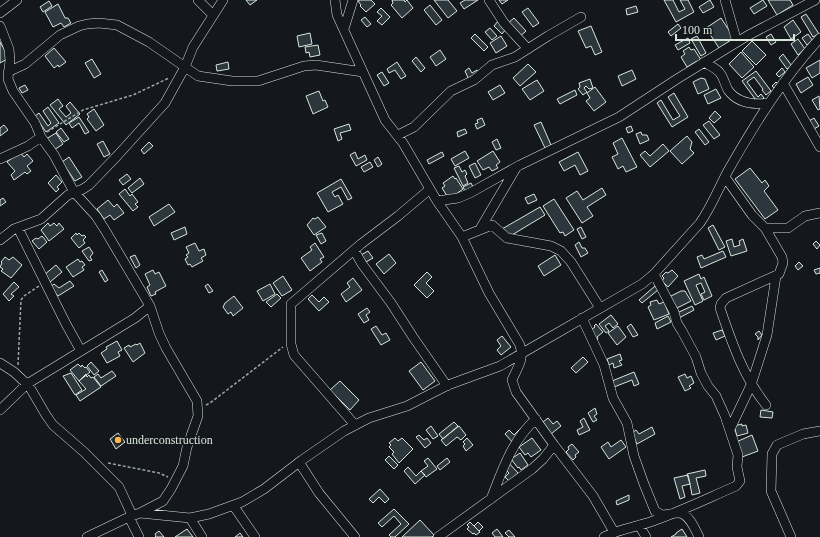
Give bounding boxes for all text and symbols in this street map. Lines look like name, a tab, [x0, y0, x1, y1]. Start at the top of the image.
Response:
scale bar	[676, 16, 794, 42]
text: 100 m	[682, 23, 713, 37]
place label: underconstruction	[126, 433, 213, 447]
marker: underconstruction	[113, 435, 123, 445]

